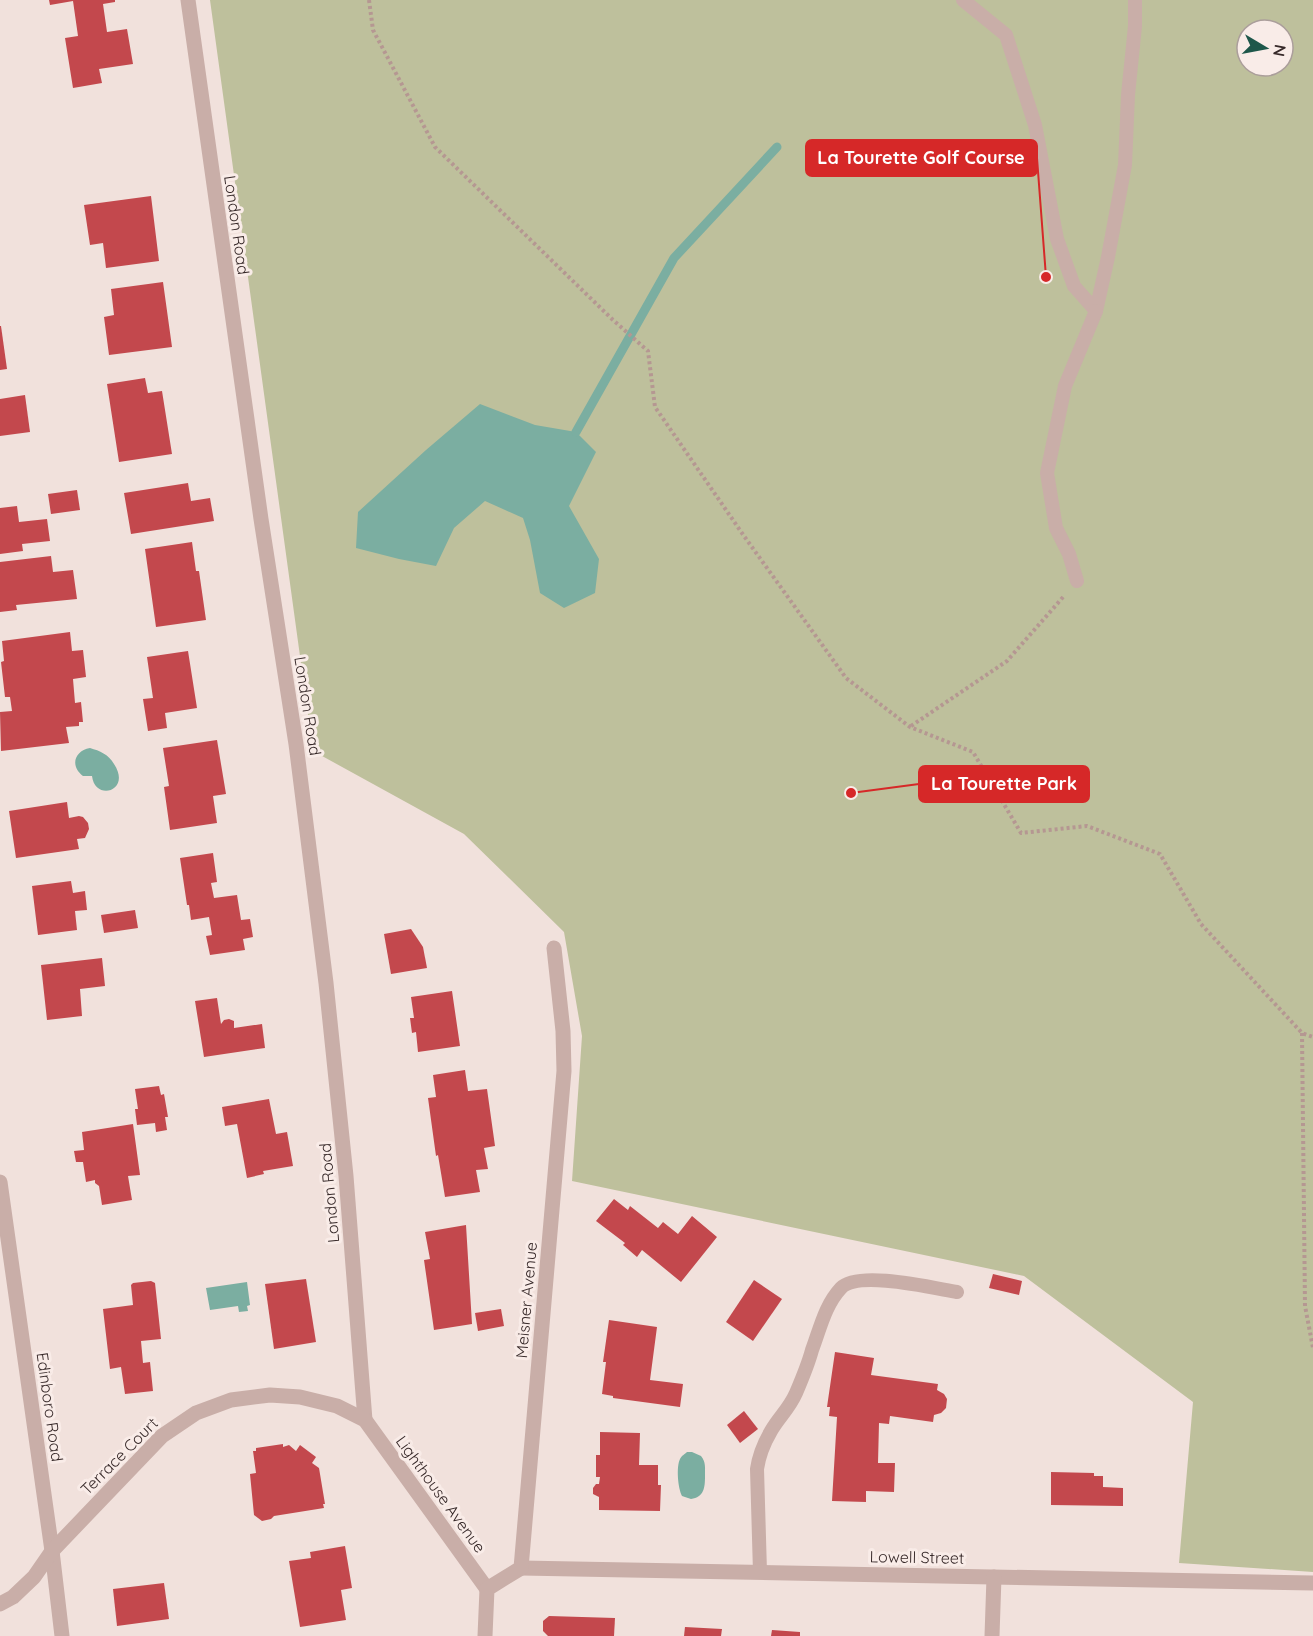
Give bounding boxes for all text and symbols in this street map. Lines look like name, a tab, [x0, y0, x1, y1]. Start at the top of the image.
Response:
north arrow	[1235, 18, 1295, 78]
text: N	[1269, 43, 1291, 58]
callout: La Tourette Golf Course	[806, 140, 1037, 176]
text: La Tourette Golf Course	[817, 146, 1025, 169]
street label: London Road	[220, 174, 254, 276]
street label: London Road	[290, 655, 326, 757]
callout: La Tourette Park	[919, 766, 1089, 802]
text: La Tourette Park	[931, 772, 1077, 795]
street label: London Road	[315, 1142, 343, 1244]
street label: Meisner Avenue	[511, 1241, 541, 1359]
street label: Edinboro Road	[32, 1351, 68, 1463]
street label: Terrace Court	[76, 1413, 162, 1499]
street label: Lighthouse Avenue	[392, 1432, 490, 1556]
street label: Lowell Street	[869, 1546, 965, 1568]

